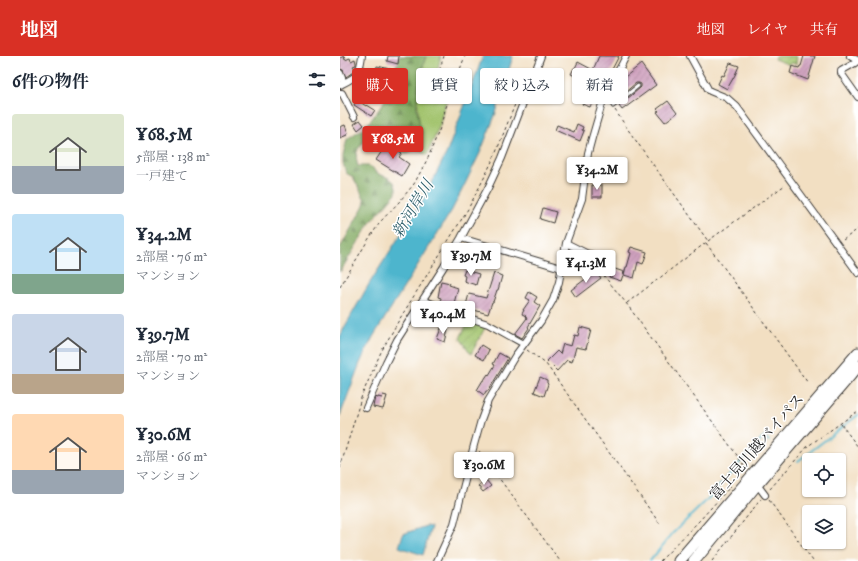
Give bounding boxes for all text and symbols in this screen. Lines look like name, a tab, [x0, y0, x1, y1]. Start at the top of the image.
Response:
text: 地図	[20, 19, 58, 42]
text: 地図	[697, 21, 725, 39]
text: レイヤ	[747, 21, 788, 39]
text: 共有	[810, 21, 838, 39]
chip: 購入	[352, 68, 408, 104]
chip: 賃貸	[416, 68, 472, 104]
chip: 絞り込み	[480, 68, 564, 104]
chip: 新着	[572, 68, 628, 104]
icon: filters	[306, 69, 328, 91]
text: 6件の物件	[12, 71, 89, 93]
text: ¥68.5M	[136, 124, 193, 146]
pin: ¥68.5M	[360, 126, 426, 160]
icon: home	[44, 130, 92, 178]
text: ¥68.5M	[371, 131, 415, 147]
text: 5部屋 · 138 m²	[136, 149, 210, 165]
pin: ¥34.2M	[564, 157, 630, 191]
text: ¥34.2M	[576, 162, 618, 178]
text: 一戸建て	[136, 168, 188, 184]
water label: 新河岸川	[388, 175, 439, 242]
text: ¥34.2M	[136, 224, 192, 246]
icon: home	[44, 230, 92, 278]
pin: ¥39.7M	[438, 243, 504, 277]
text: ¥39.7M	[450, 248, 492, 264]
text: 2部屋 · 76 m²	[136, 249, 207, 265]
pin: ¥41.3M	[553, 250, 619, 284]
text: ¥41.3M	[566, 255, 606, 271]
text: マンション	[136, 268, 200, 284]
pin: ¥40.4M	[410, 301, 476, 335]
text: ¥40.4M	[420, 306, 466, 322]
text: ¥39.7M	[136, 324, 190, 346]
icon: home	[44, 330, 92, 378]
text: 2部屋 · 70 m²	[136, 349, 207, 365]
text: マンション	[136, 368, 200, 384]
street label: 富士見川越バイパス	[706, 390, 808, 504]
text: ¥30.6M	[136, 424, 191, 446]
icon: home	[44, 430, 92, 478]
text: 2部屋 · 66 m²	[136, 449, 207, 465]
pin: ¥30.6M	[451, 452, 517, 486]
map controls	[802, 453, 846, 549]
button: locate	[802, 453, 846, 497]
text: ¥30.6M	[463, 457, 505, 473]
text: マンション	[136, 468, 200, 484]
button: layers	[802, 505, 846, 549]

